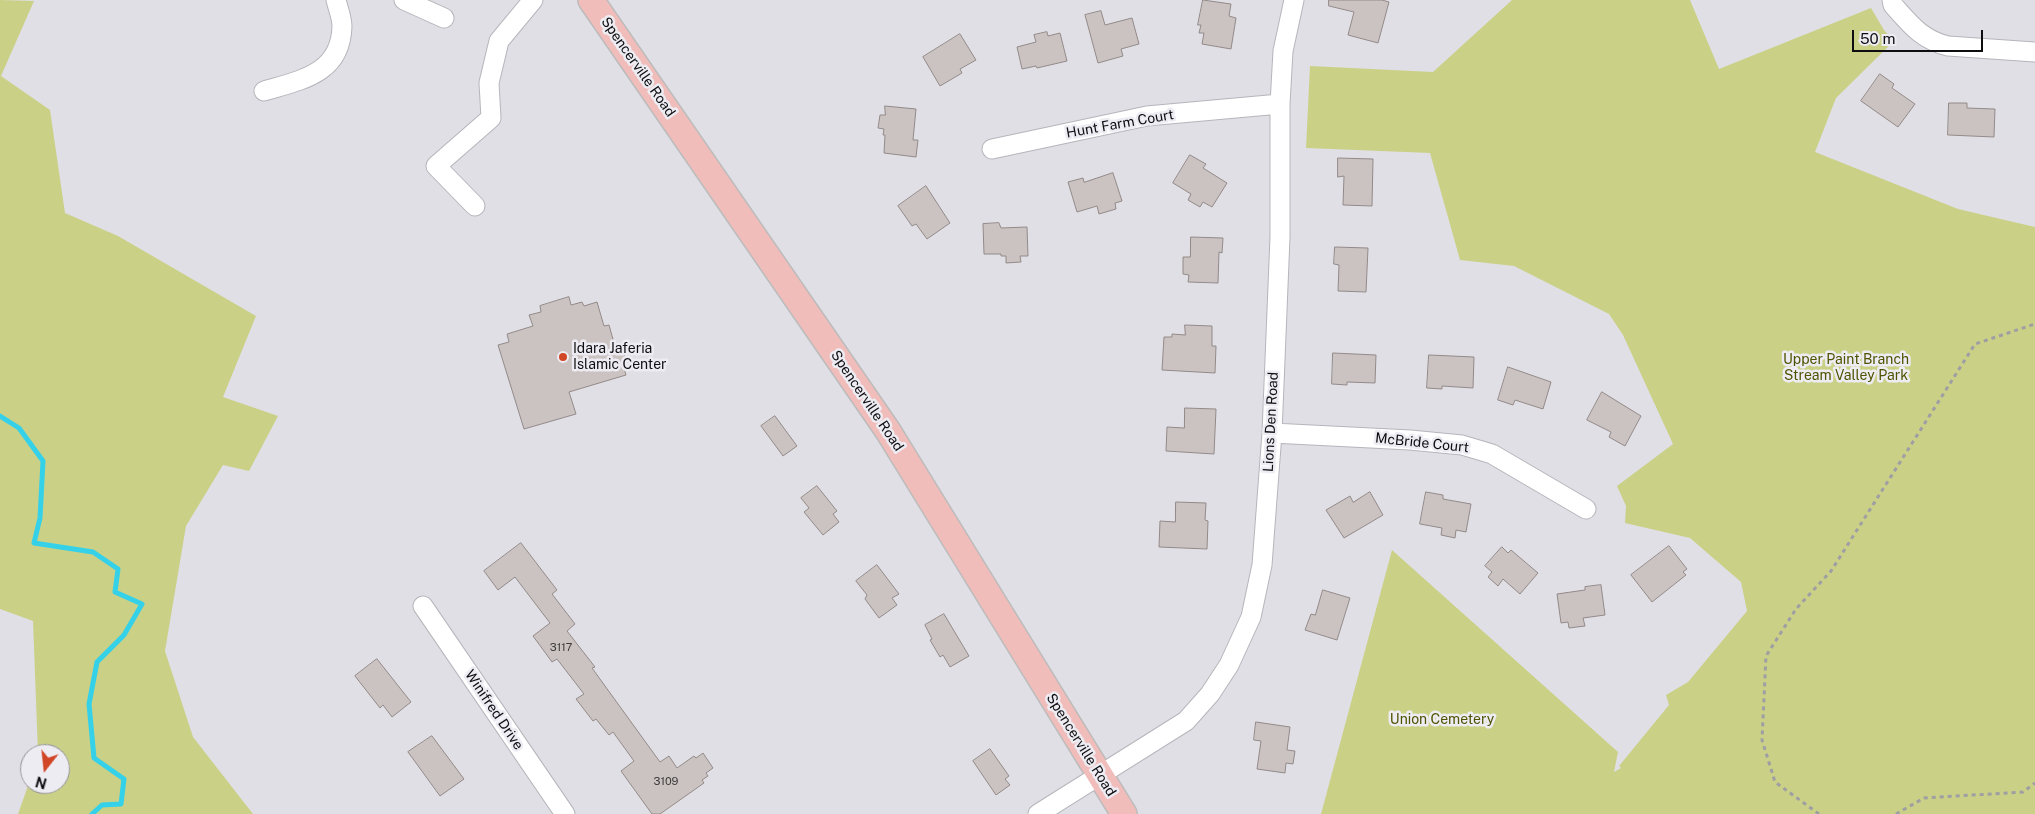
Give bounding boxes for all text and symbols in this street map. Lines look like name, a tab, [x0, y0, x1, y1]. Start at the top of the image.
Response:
street label: Spencerville Road	[597, 14, 679, 120]
scale bar	[1855, 20, 1986, 52]
text: 50 m	[1860, 30, 1895, 47]
street label: Hunt Farm Court	[1065, 106, 1175, 142]
place label: Idara Jaferia Islamic Center	[573, 341, 667, 374]
street label: Spencerville Road	[827, 347, 907, 455]
marker: Idara Jaferia Islamic Center	[557, 351, 569, 363]
park label: Upper Paint Branch Stream Valley Park	[1783, 352, 1909, 384]
street label: Lions Den Road	[1260, 372, 1282, 472]
street label: McBride Court	[1374, 430, 1470, 456]
house number: 3117	[550, 641, 572, 655]
street label: Winifred Drive	[461, 667, 527, 753]
street label: Spencerville Road	[1043, 691, 1119, 799]
park label: Union Cemetery	[1390, 712, 1494, 728]
north arrow	[20, 744, 70, 794]
text: N	[34, 773, 49, 792]
house number: 3109	[654, 775, 678, 789]

